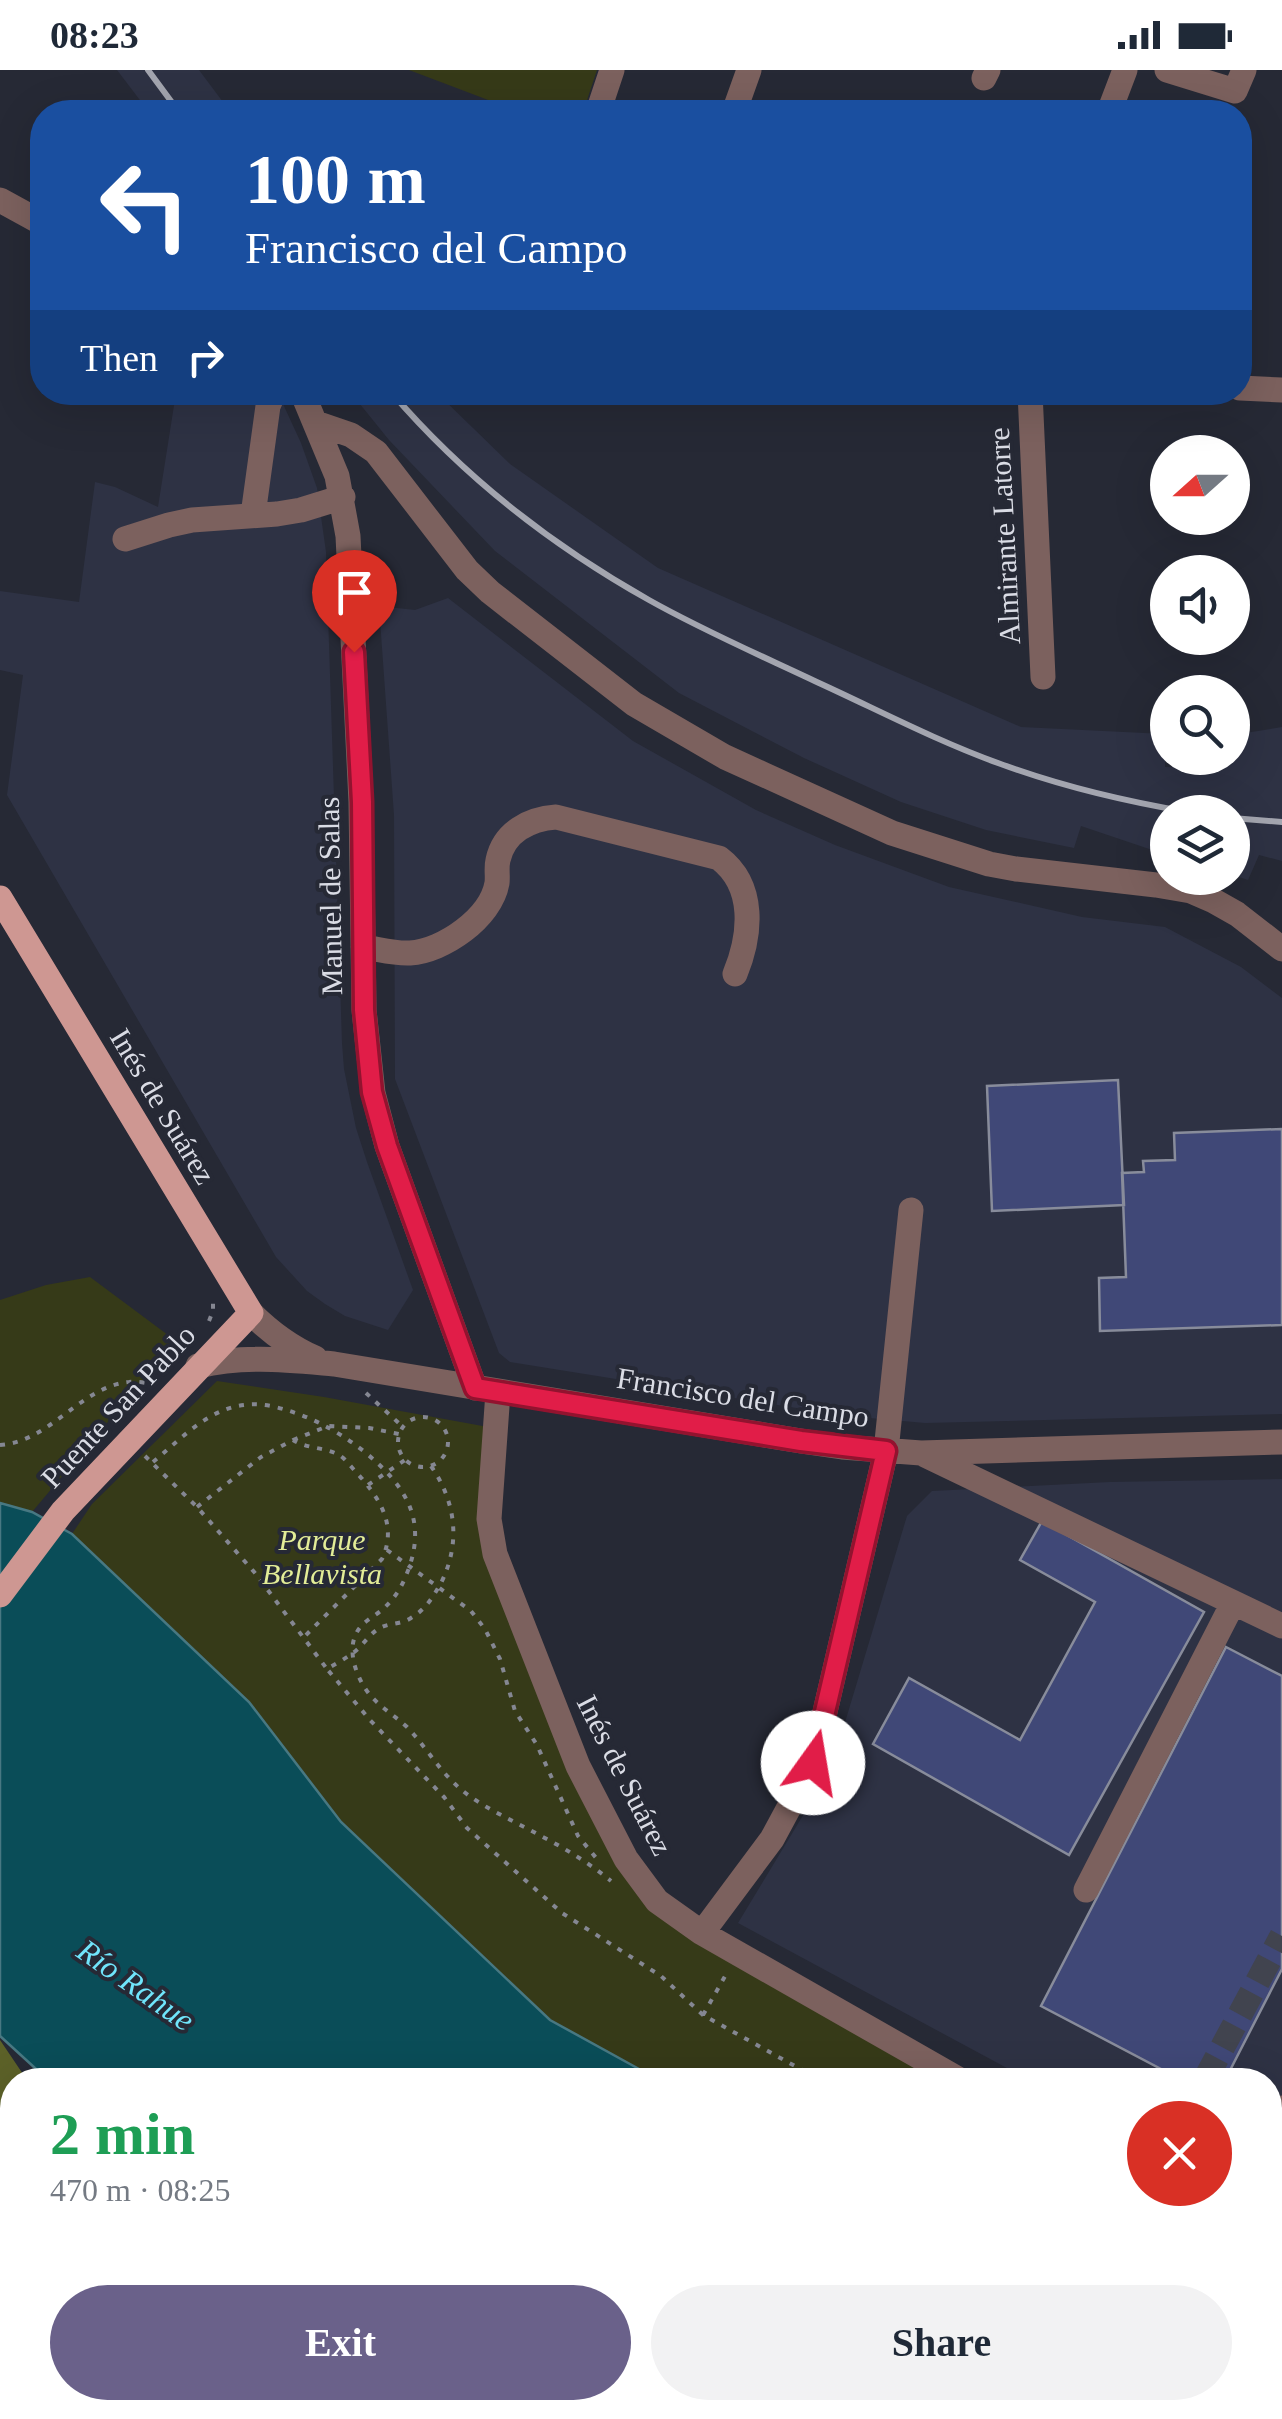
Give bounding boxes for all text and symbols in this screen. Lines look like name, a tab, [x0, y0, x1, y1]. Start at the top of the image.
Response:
text: 08:23	[50, 14, 139, 56]
icon: left	[80, 140, 210, 270]
text: 100 m	[245, 141, 426, 218]
text: Francisco del Campo	[245, 223, 627, 273]
icon: right	[178, 330, 233, 385]
text: Then	[80, 337, 158, 379]
street label: Almirante Latorre	[982, 427, 1026, 645]
north arrow	[1150, 435, 1250, 535]
map controls	[1150, 435, 1250, 895]
pin	[312, 550, 397, 653]
button: sound	[1150, 555, 1250, 655]
icon: arrive	[327, 565, 382, 620]
button: search	[1150, 675, 1250, 775]
button: layers	[1150, 795, 1250, 895]
street label: Manuel de Salas	[312, 797, 348, 995]
street label: Inés de Suárez	[104, 1023, 222, 1189]
street label: Puente San Pablo	[34, 1318, 202, 1494]
street label: Francisco del Campo	[615, 1361, 871, 1433]
park label: Parque Bellavista	[262, 1523, 382, 1590]
street label: Inés de Suárez	[571, 1690, 679, 1860]
position arrow	[761, 1711, 865, 1815]
water label: Río Rahue	[70, 1931, 201, 2038]
text: 2 min	[50, 2101, 195, 2167]
button: close	[1127, 2101, 1232, 2206]
text: 470 m · 08:25	[50, 2172, 230, 2208]
button: Exit	[50, 2285, 631, 2400]
button: Share	[651, 2285, 1232, 2400]

